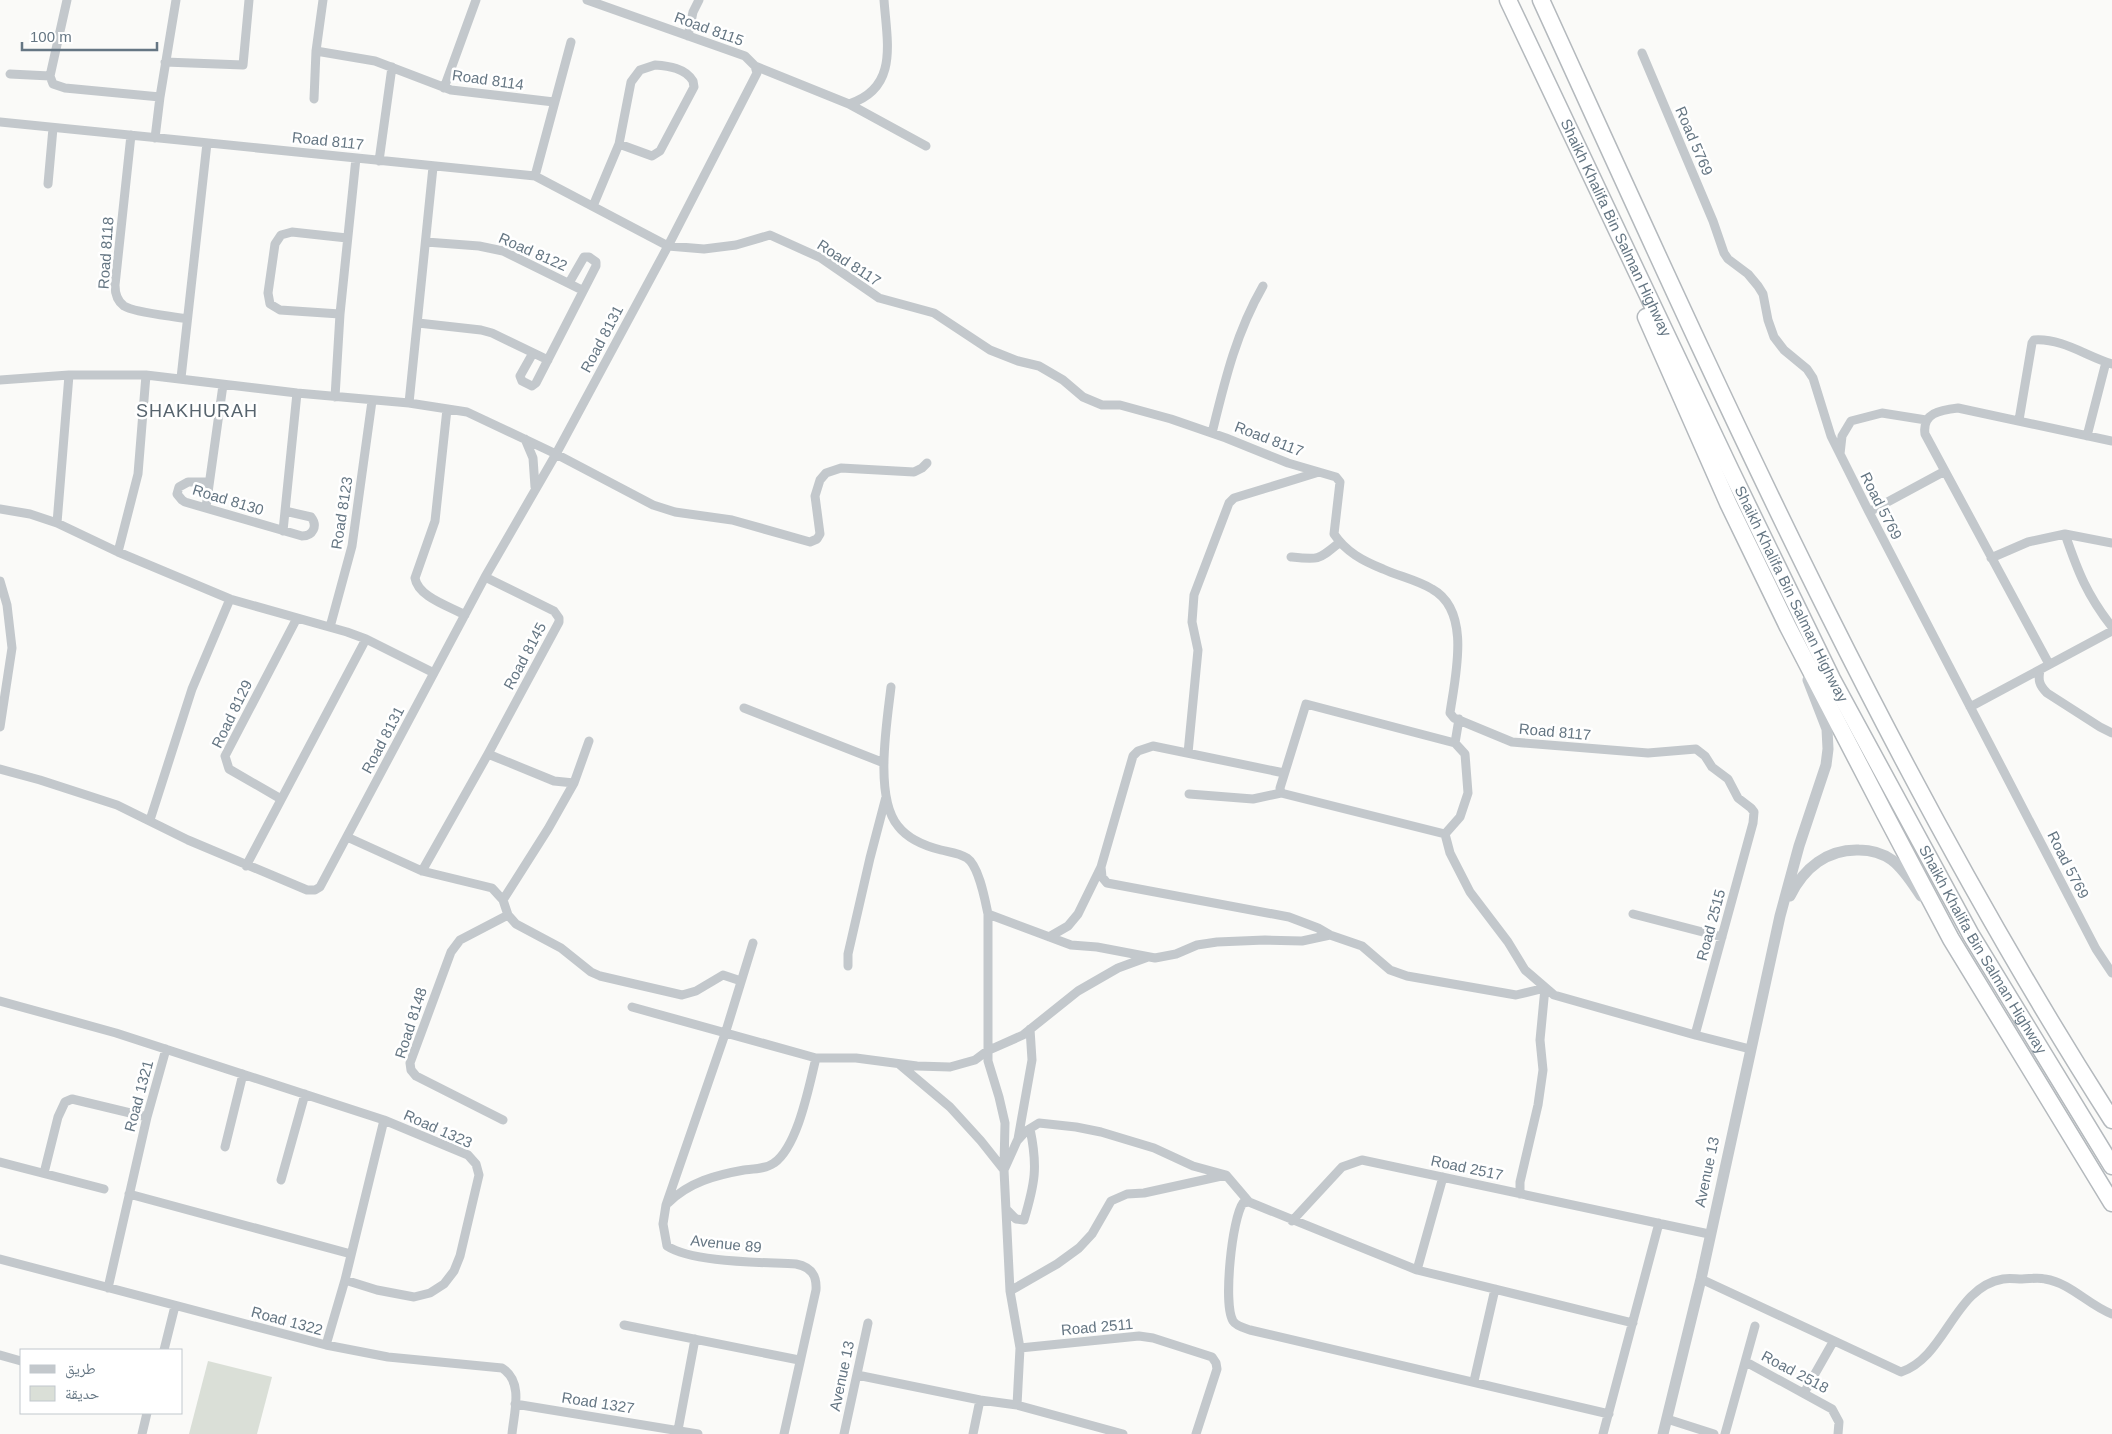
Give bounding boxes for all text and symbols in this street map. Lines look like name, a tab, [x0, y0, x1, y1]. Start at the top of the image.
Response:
street label: Road 8115	[672, 8, 746, 49]
scale bar	[22, 20, 158, 52]
text: 100 m	[30, 28, 72, 45]
street label: Road 8114	[451, 66, 525, 93]
street label: Road 5769	[1672, 104, 1717, 178]
street label: Shaikh Khalifa Bin Salman Highway	[1558, 116, 1675, 339]
street label: Road 8117	[291, 128, 365, 153]
street label: Road 8118	[95, 216, 117, 290]
street label: Road 8122	[496, 229, 570, 274]
street label: Road 8117	[814, 236, 884, 289]
street label: Road 8131	[577, 302, 626, 375]
district label: SHAKHURAH	[136, 401, 258, 421]
street label: Road 8117	[1232, 418, 1306, 459]
street label: Road 5769	[1857, 469, 1906, 542]
street label: Road 8123	[327, 475, 356, 551]
street label: Road 8130	[191, 481, 266, 518]
street label: Shaikh Khalifa Bin Salman Highway	[1731, 483, 1852, 705]
street label: Road 8145	[500, 619, 549, 692]
street label: Road 8129	[208, 677, 255, 750]
street label: Road 8131	[358, 703, 407, 776]
street label: Road 8117	[1518, 720, 1592, 743]
street label: Road 5769	[2044, 828, 2093, 901]
street label: Shaikh Khalifa Bin Salman Highway	[1916, 842, 2051, 1057]
street label: Road 2515	[1693, 887, 1728, 963]
street label: Road 8148	[391, 985, 430, 1060]
street label: Road 1321	[121, 1058, 156, 1134]
street label: Road 1323	[401, 1106, 475, 1151]
street label: Avenue 13	[1691, 1135, 1722, 1209]
street label: Road 2517	[1429, 1152, 1505, 1183]
street label: Avenue 89	[690, 1231, 762, 1256]
street label: Road 1322	[249, 1303, 325, 1338]
street label: Road 2511	[1060, 1315, 1134, 1338]
street label: Avenue 13	[826, 1339, 857, 1413]
street label: Road 2518	[1759, 1347, 1832, 1396]
legend	[20, 1349, 182, 1414]
text: طريق	[65, 1360, 96, 1379]
text: حديقة	[65, 1385, 100, 1402]
street label: Road 1327	[560, 1388, 636, 1417]

